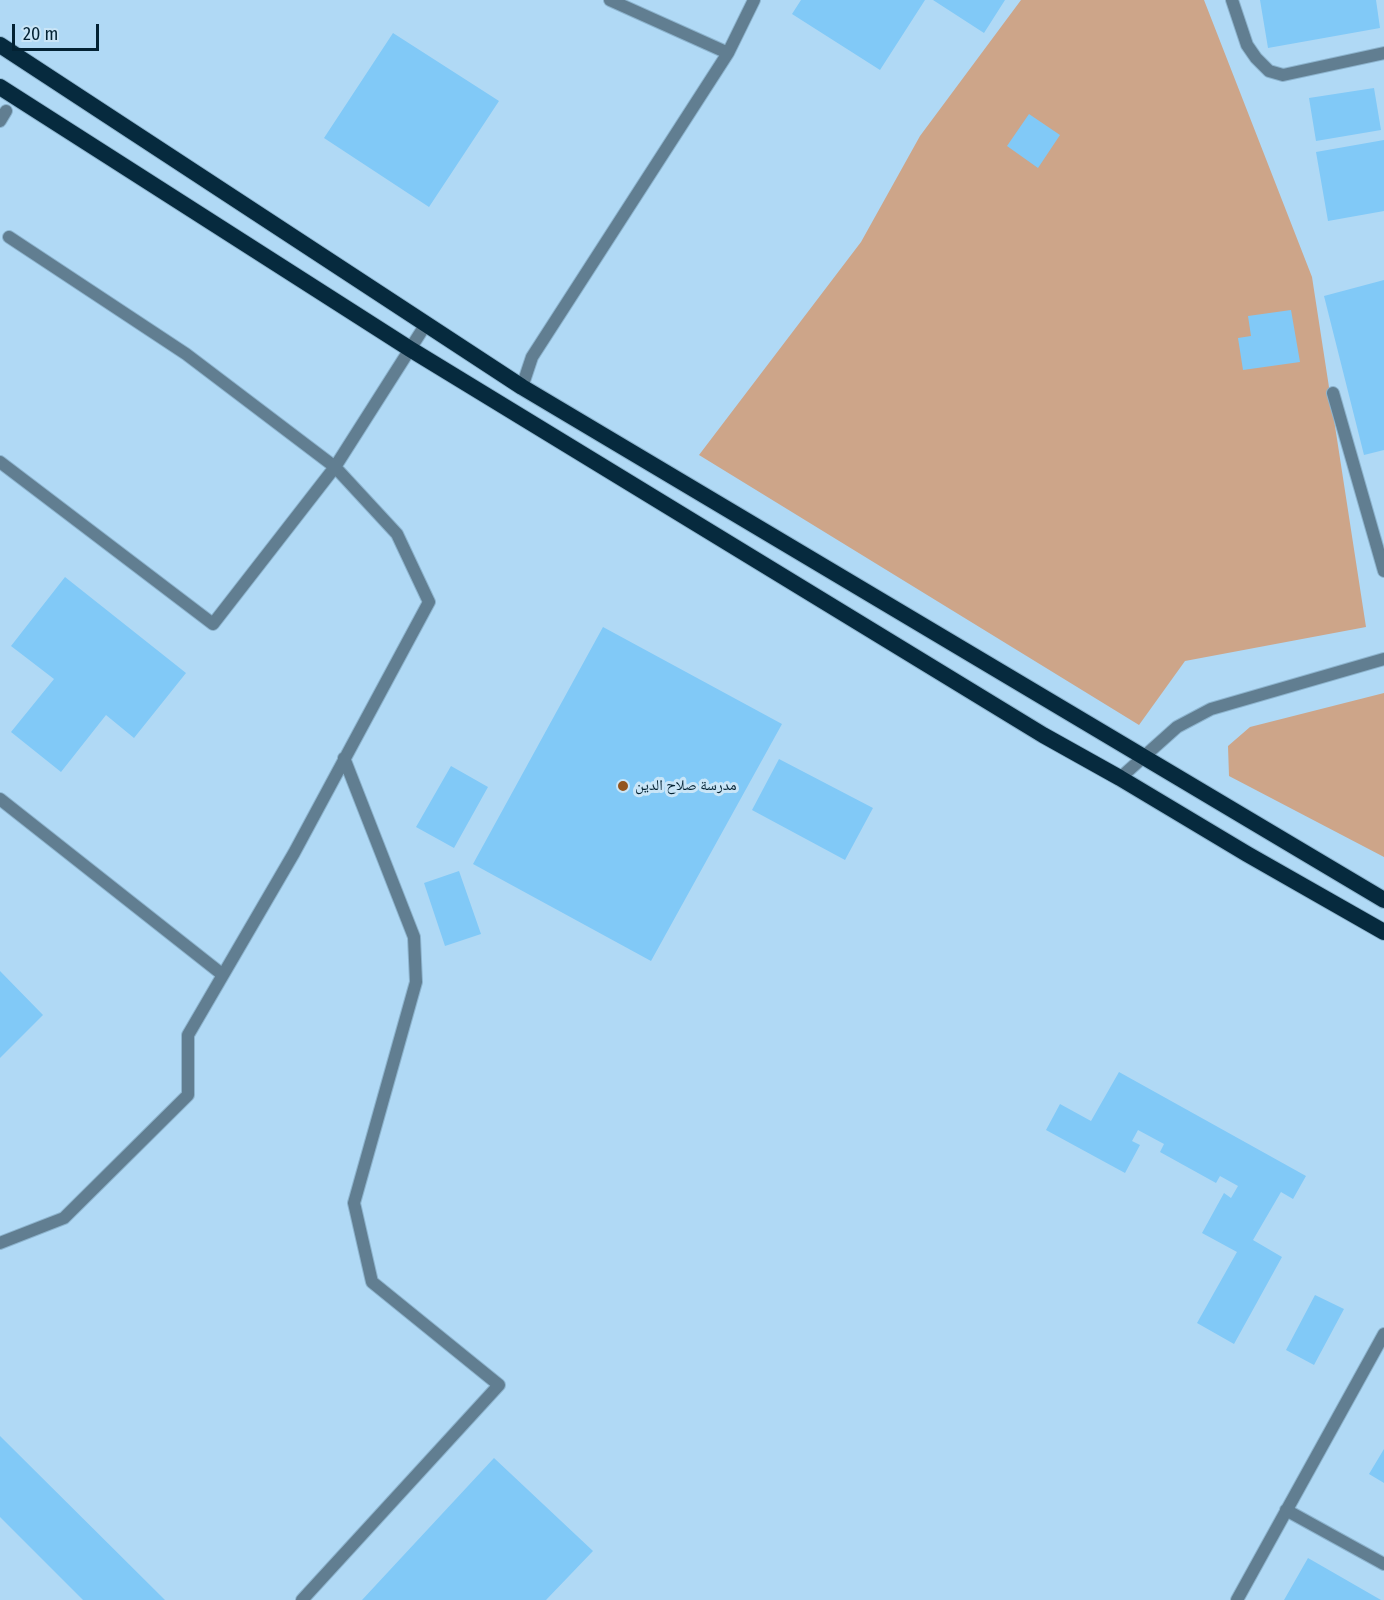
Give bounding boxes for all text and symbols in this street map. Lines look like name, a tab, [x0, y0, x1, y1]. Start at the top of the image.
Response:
scale bar	[15, 12, 102, 50]
text: 20 m	[23, 23, 58, 45]
place label: مدرسة صلاح الدين	[635, 777, 737, 795]
marker: مدرسة صلاح الدين	[616, 779, 630, 793]

